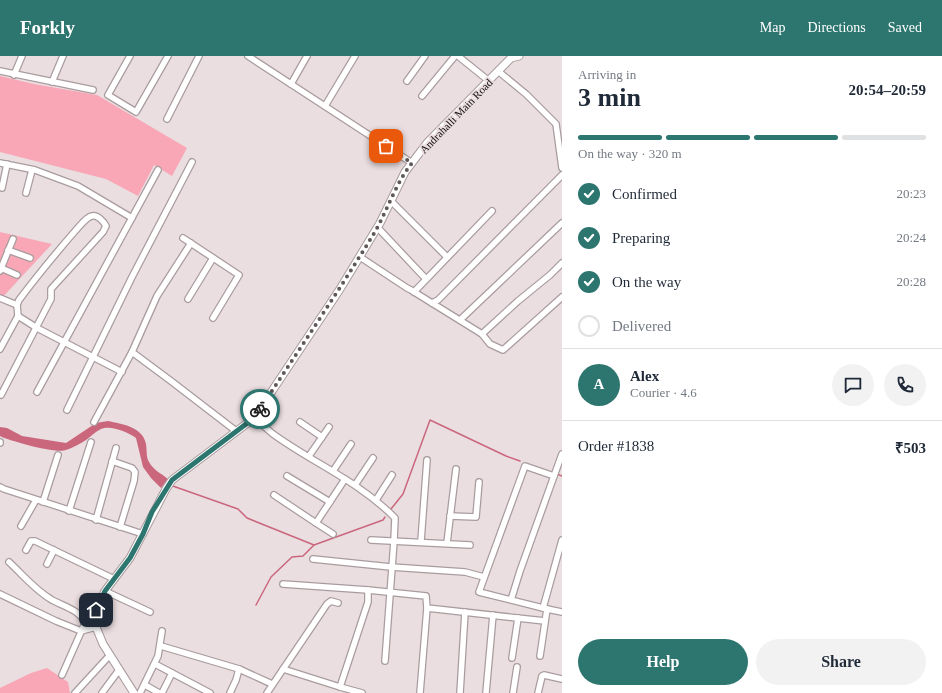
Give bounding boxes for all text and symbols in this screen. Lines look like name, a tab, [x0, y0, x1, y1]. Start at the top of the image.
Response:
text: Forkly	[20, 17, 75, 38]
text: Map	[760, 20, 785, 35]
text: Directions	[807, 20, 866, 35]
text: Saved	[888, 20, 922, 35]
text: Arriving in	[578, 67, 636, 82]
street label: Andrahalli Main Road	[417, 76, 495, 156]
text: 20:54–20:59	[849, 82, 926, 98]
text: 3 min	[578, 83, 641, 112]
pin	[369, 129, 403, 163]
icon: bag	[375, 135, 397, 157]
text: On the way · 320 m	[578, 146, 682, 161]
icon: check	[578, 183, 600, 205]
text: Confirmed	[612, 186, 677, 202]
text: 20:23	[896, 186, 926, 201]
icon: check	[578, 227, 600, 249]
text: Preparing	[612, 230, 670, 246]
text: 20:24	[896, 230, 926, 245]
icon: check	[578, 271, 600, 293]
text: On the way	[612, 274, 681, 290]
text: 20:28	[896, 274, 926, 289]
text: Delivered	[612, 318, 671, 334]
button: chat	[832, 364, 874, 406]
button: phone	[884, 364, 926, 406]
text: Alex	[630, 368, 659, 384]
text: A	[594, 376, 604, 392]
text: Courier · 4.6	[630, 385, 697, 400]
courier	[240, 389, 280, 429]
icon: bike	[249, 398, 271, 420]
text: Order #1838	[578, 438, 654, 454]
text: ₹503	[895, 440, 926, 456]
pin	[79, 593, 113, 627]
icon: home	[85, 599, 107, 621]
button: Help	[578, 639, 748, 685]
button: Share	[756, 639, 926, 685]

